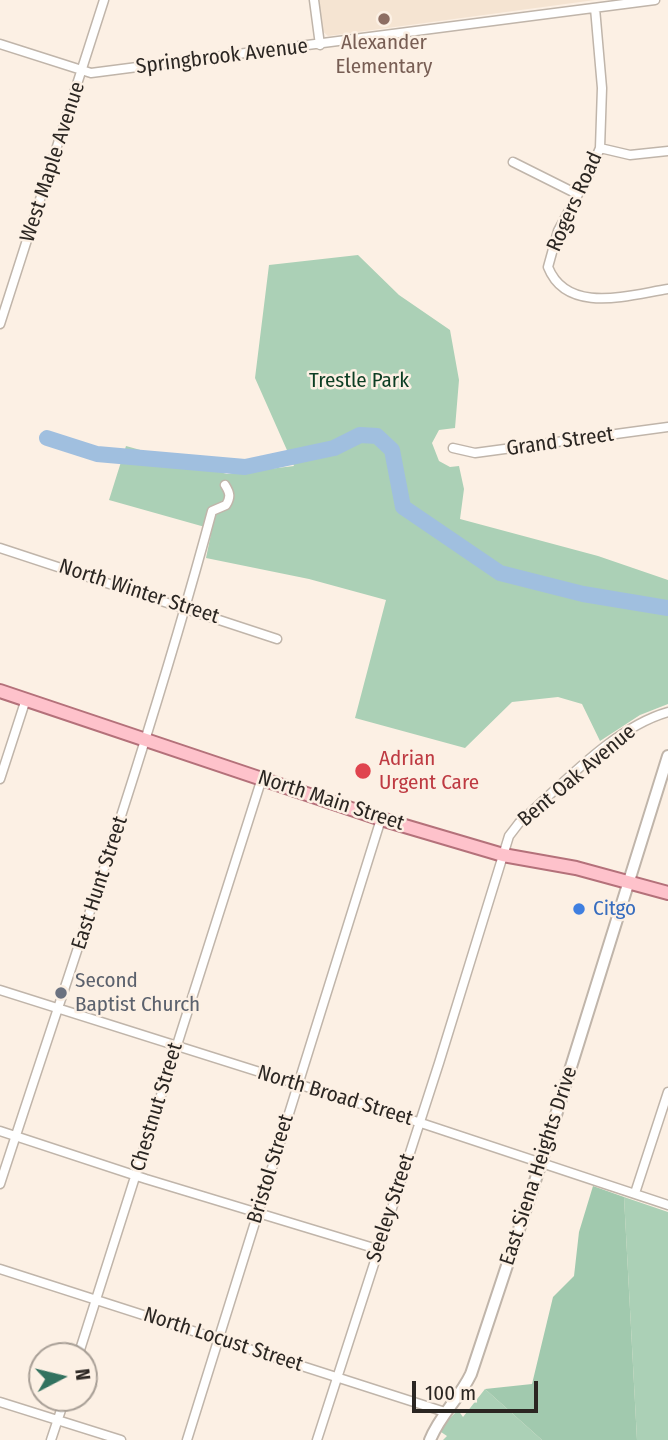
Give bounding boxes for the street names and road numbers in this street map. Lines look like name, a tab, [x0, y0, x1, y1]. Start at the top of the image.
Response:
street label: Springbrook Avenue	[135, 34, 309, 80]
street label: West Maple Avenue	[15, 79, 91, 245]
street label: Rogers Road	[542, 148, 608, 256]
street label: Grand Street	[505, 422, 615, 462]
street label: North Winter Street	[56, 554, 222, 630]
street label: Bent Oak Avenue	[513, 719, 641, 833]
street label: North Main Street	[255, 766, 407, 836]
street label: East Hunt Street	[67, 813, 133, 953]
street label: Chestnut Street	[125, 1040, 189, 1174]
street label: North Broad Street	[254, 1060, 416, 1132]
street label: East Siena Heights Drive	[495, 1063, 583, 1269]
street label: Bristol Street	[242, 1111, 300, 1227]
street label: Seeley Street	[362, 1150, 420, 1266]
street label: North Locust Street	[140, 1302, 306, 1378]

